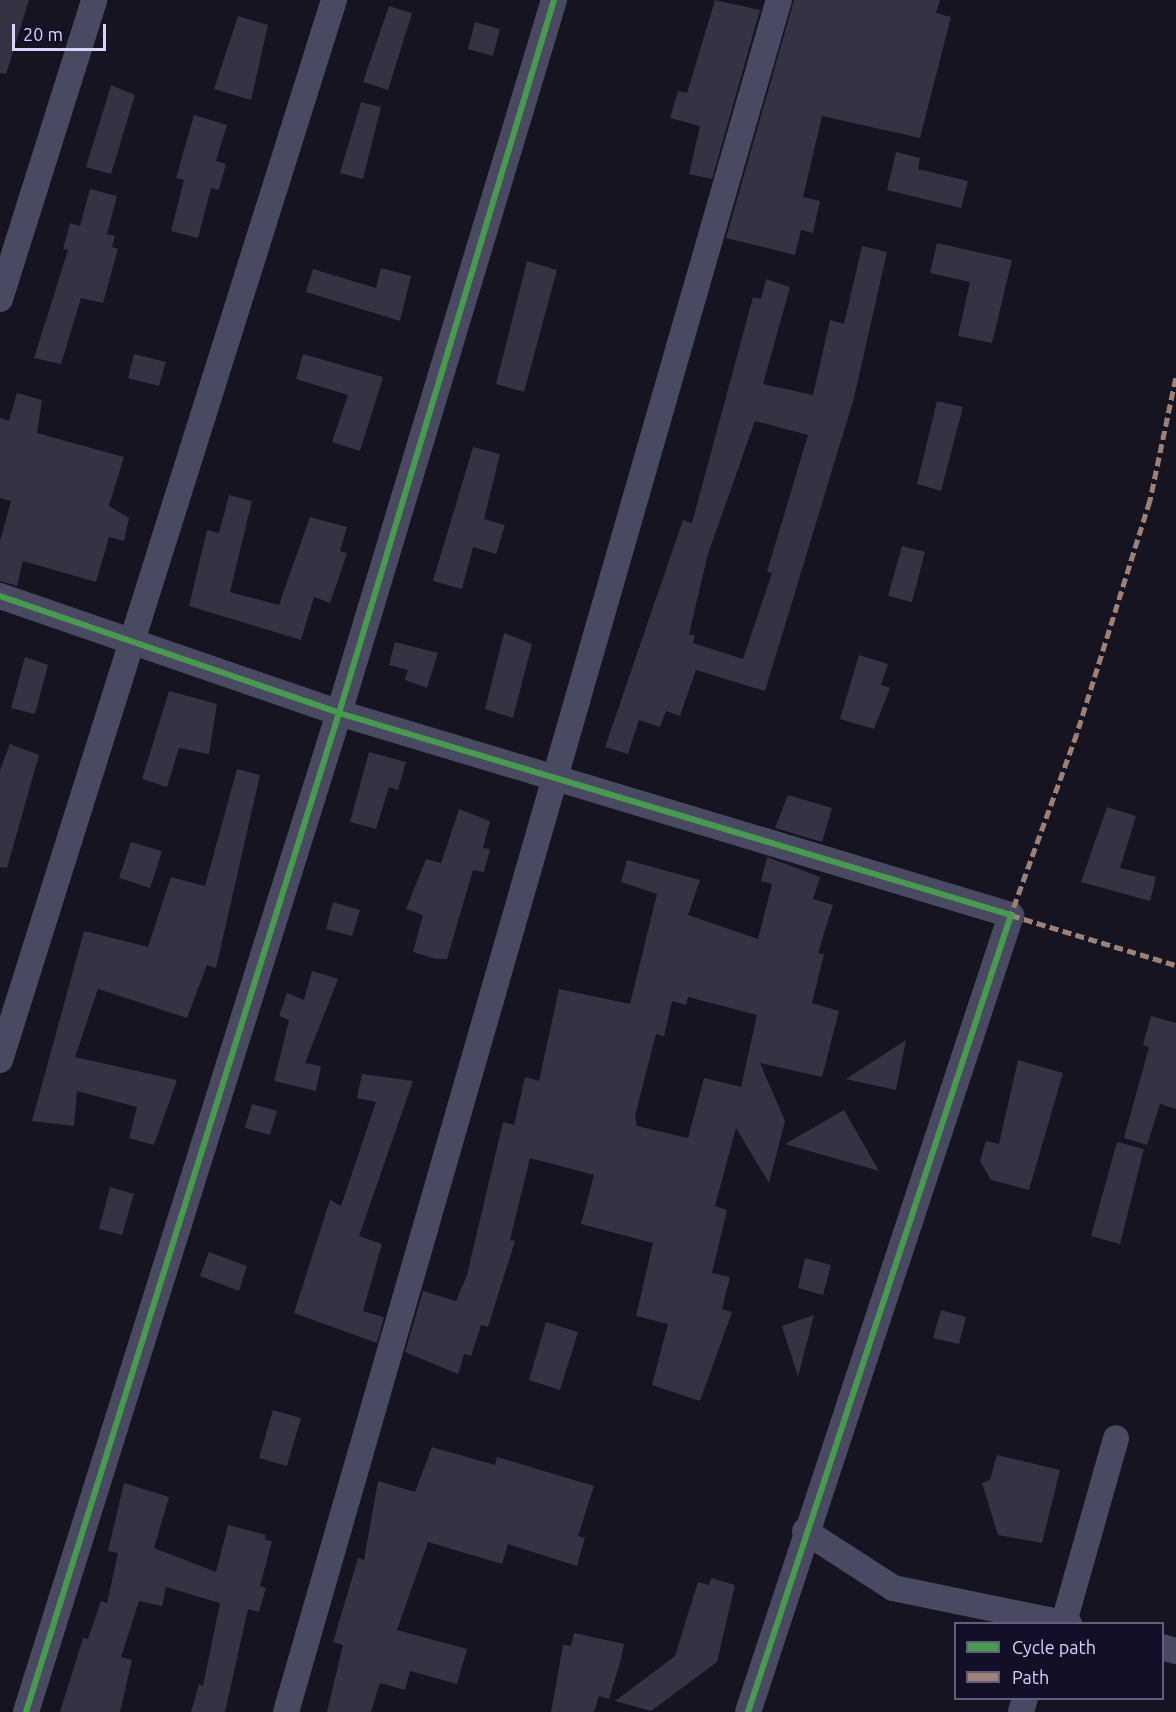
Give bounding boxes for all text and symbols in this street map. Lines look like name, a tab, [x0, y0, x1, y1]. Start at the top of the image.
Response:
scale bar	[15, 12, 110, 50]
text: 20 m	[23, 24, 63, 44]
legend	[954, 1622, 1164, 1700]
text: Cycle path	[1012, 1637, 1096, 1657]
text: Path	[1012, 1667, 1049, 1687]

